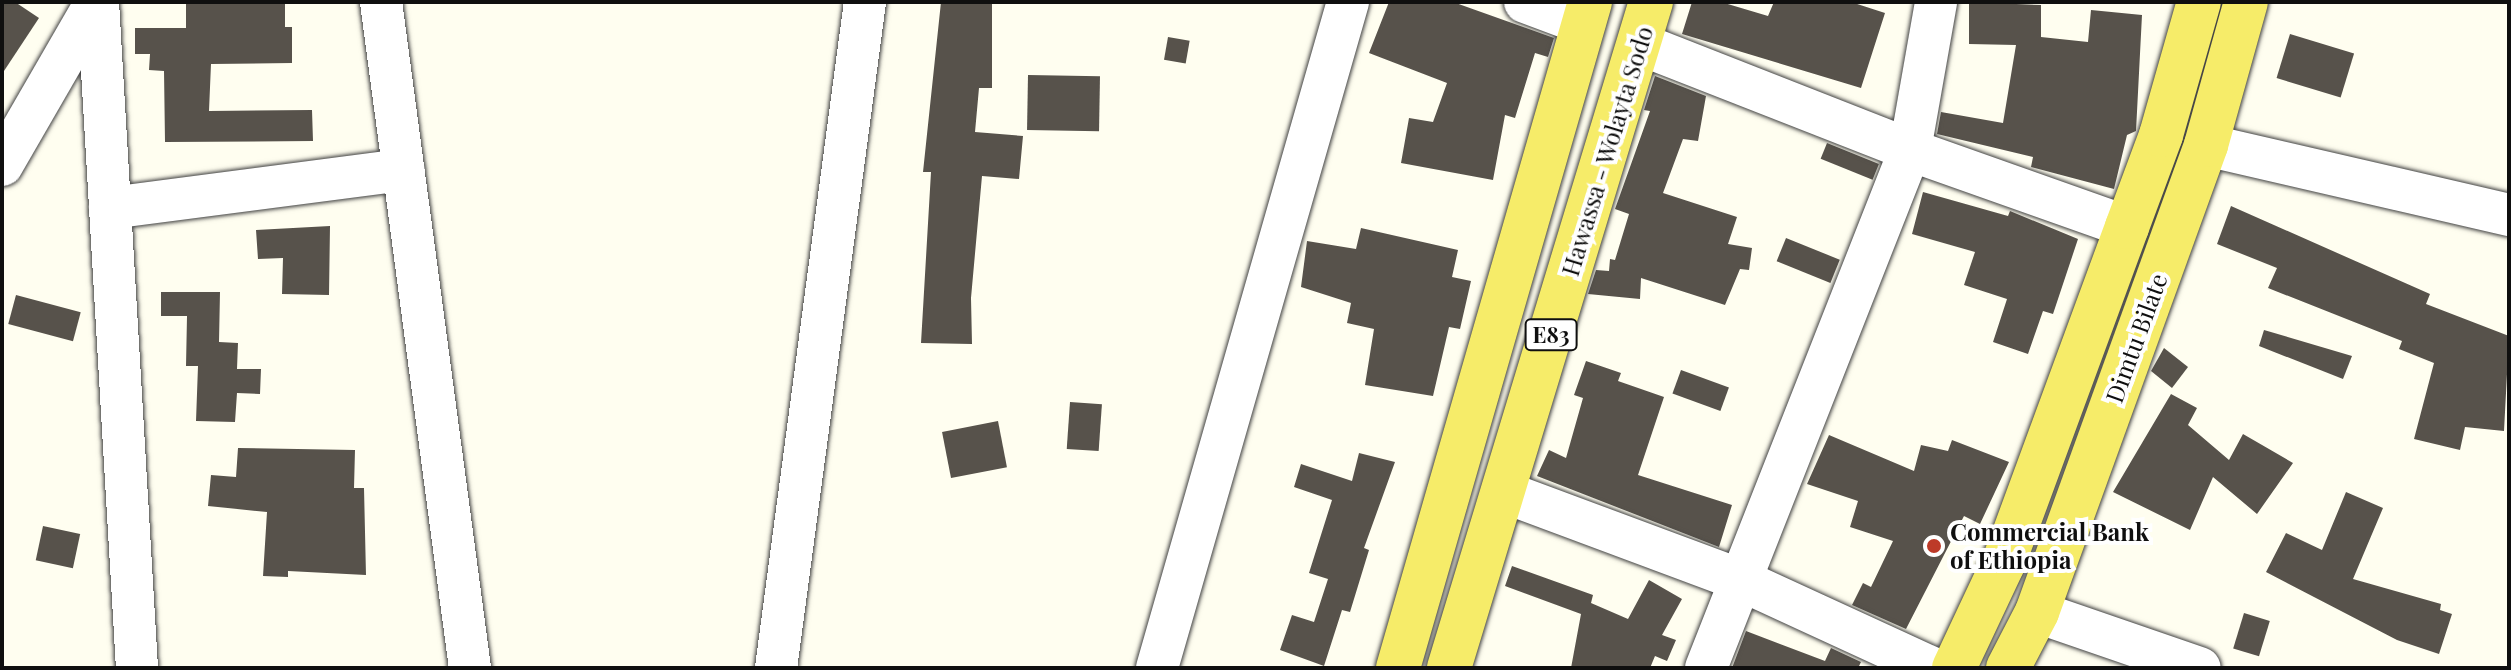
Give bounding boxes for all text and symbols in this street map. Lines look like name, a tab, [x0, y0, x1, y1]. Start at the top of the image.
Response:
street label: Hawassa - Wolayta Sodo	[1555, 22, 1659, 280]
street label: Dimtu Bilate	[2099, 269, 2173, 407]
road number: E83	[1523, 317, 1579, 353]
place label: Commercial Bank of Ethiopia	[1950, 518, 2149, 574]
marker: Commercial Bank of Ethiopia	[1925, 537, 1943, 555]

